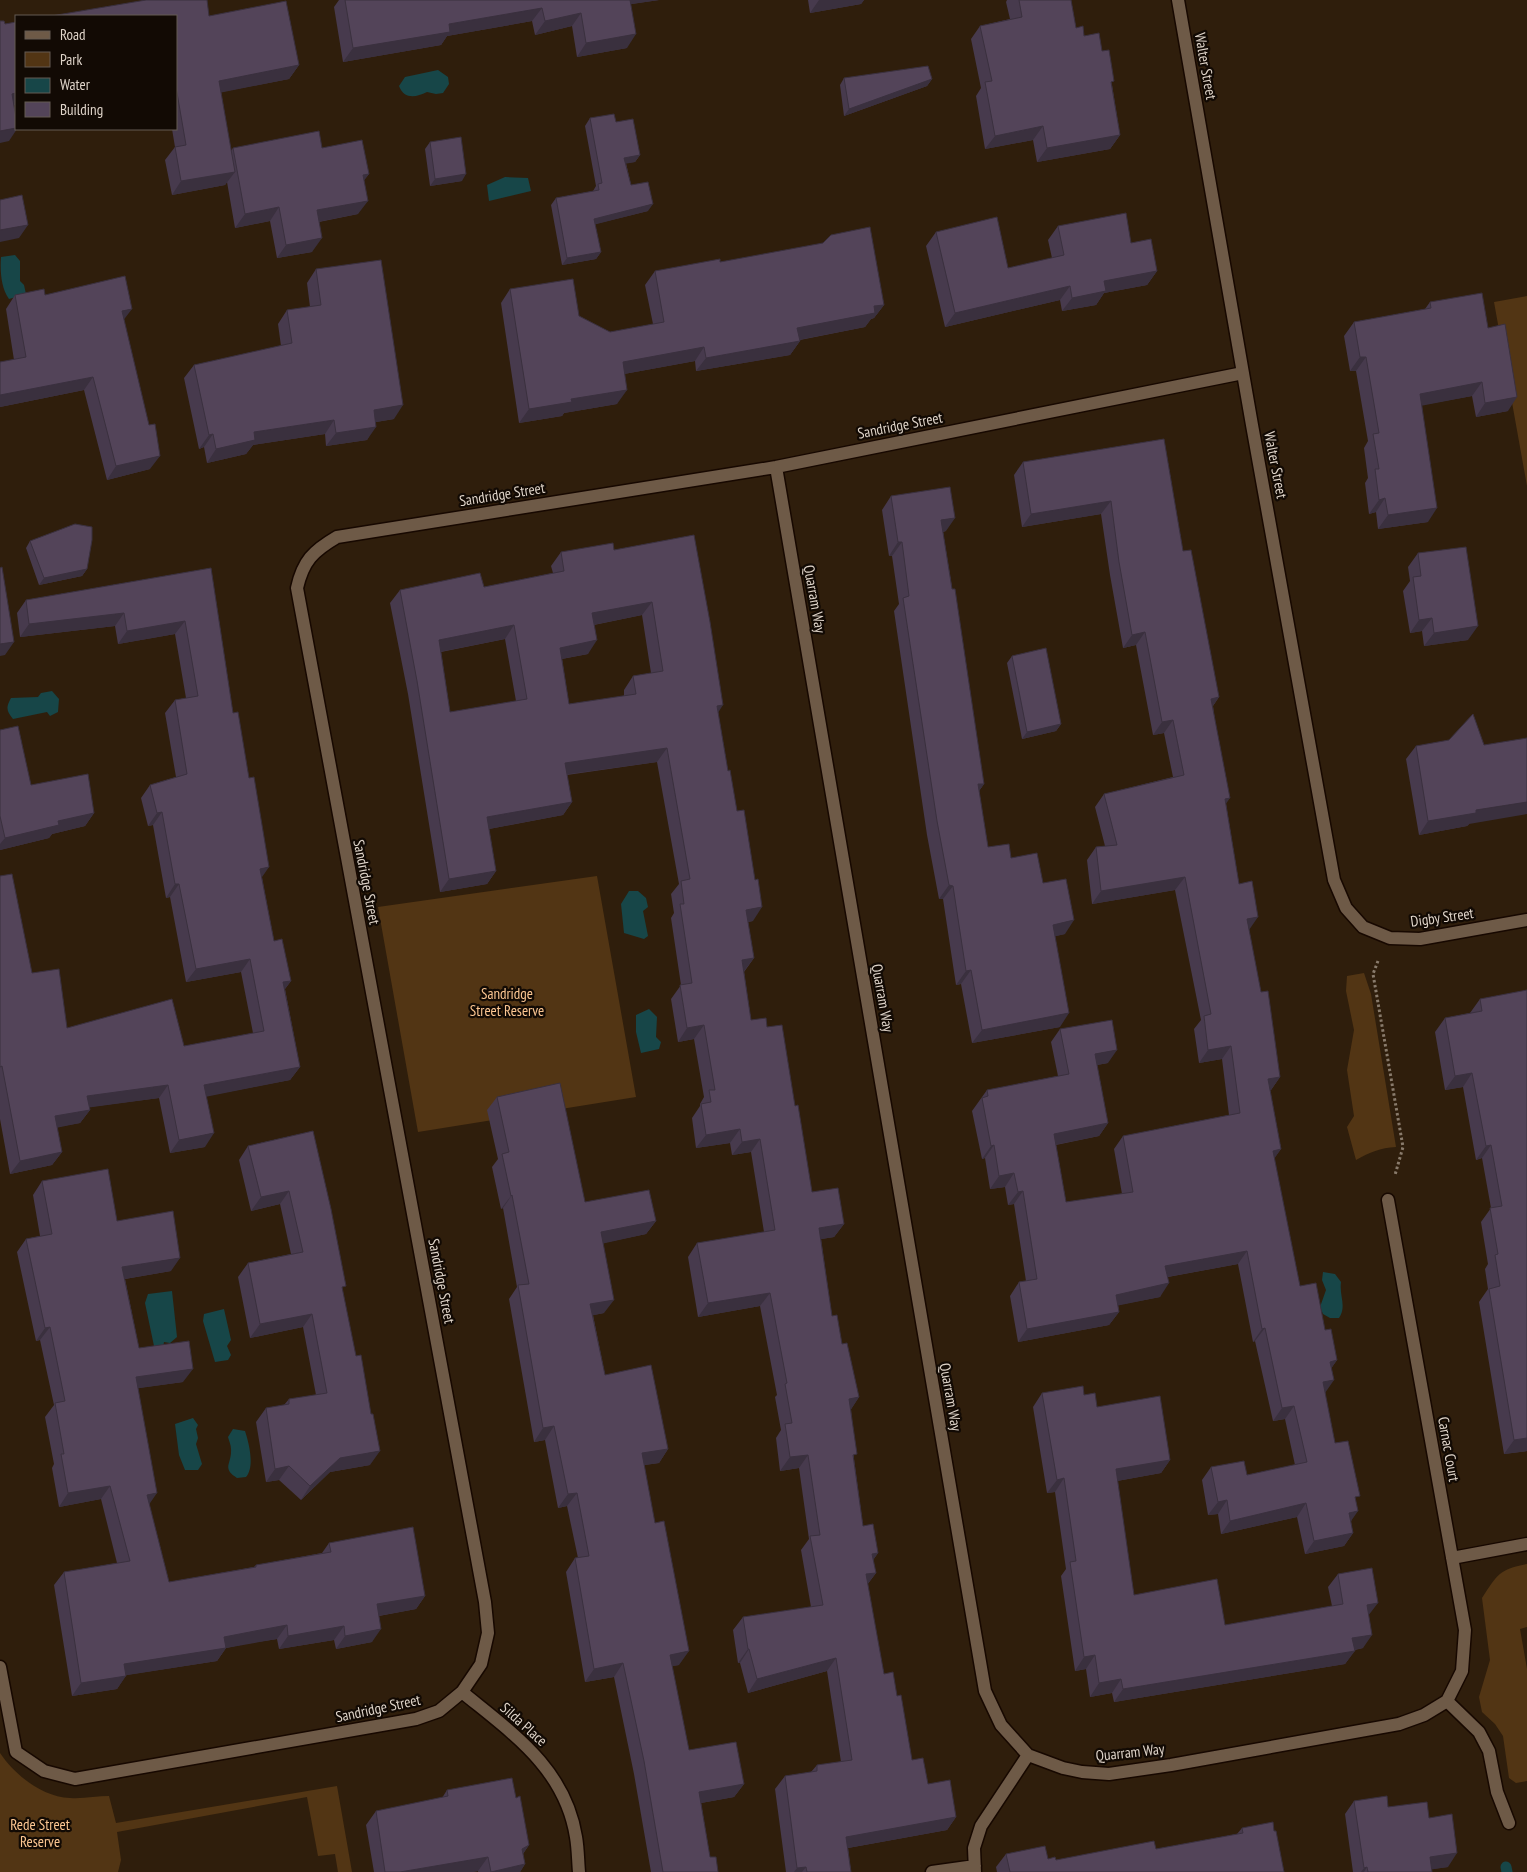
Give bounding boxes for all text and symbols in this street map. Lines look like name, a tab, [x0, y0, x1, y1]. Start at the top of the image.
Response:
legend	[15, 15, 178, 130]
text: Road	[60, 25, 86, 44]
street label: Walter Street	[1191, 31, 1221, 101]
text: Park	[60, 50, 82, 69]
text: Water	[60, 75, 91, 94]
text: Building	[60, 100, 103, 119]
street label: Sandridge Street	[856, 407, 944, 443]
street label: Walter Street	[1260, 430, 1292, 500]
street label: Sandridge Street	[458, 478, 546, 510]
street label: Quarram Way	[800, 563, 830, 635]
street label: Sandridge Street	[349, 838, 385, 926]
street label: Digby Street	[1409, 903, 1475, 931]
street label: Quarram Way	[868, 962, 898, 1034]
park label: Sandridge Street Reserve	[470, 984, 544, 1020]
street label: Sandridge Street	[424, 1237, 460, 1325]
street label: Quarram Way	[936, 1361, 966, 1433]
street label: Carnac Court	[1434, 1415, 1464, 1483]
street label: Sandridge Street	[334, 1690, 422, 1726]
street label: Silda Place	[497, 1698, 551, 1750]
street label: Quarram Way	[1095, 1739, 1166, 1765]
park label: Rede Street Reserve	[10, 1815, 70, 1851]

